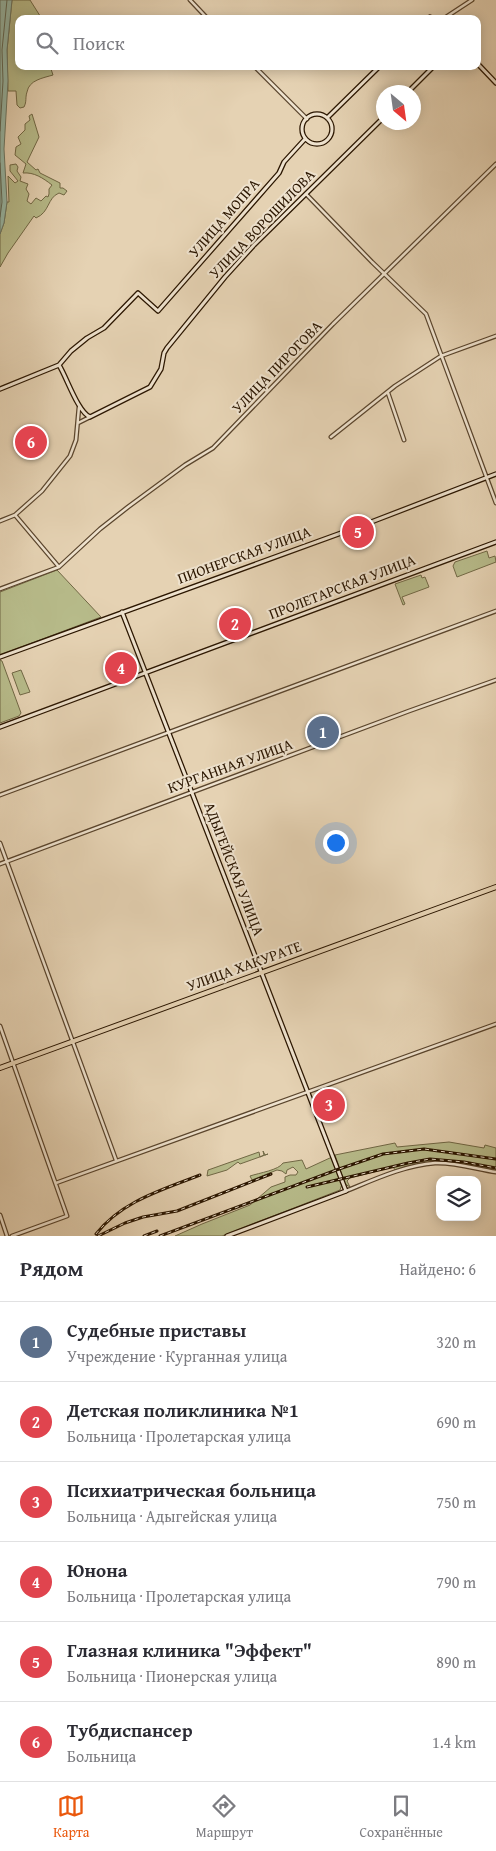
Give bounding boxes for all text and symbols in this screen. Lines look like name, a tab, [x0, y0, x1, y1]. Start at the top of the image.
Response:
search box	[15, 15, 481, 70]
icon: search	[33, 29, 61, 57]
text: Поиск	[73, 29, 125, 57]
north arrow	[376, 85, 421, 130]
street label: УЛИЦА ВОРОШИЛОВА	[204, 164, 319, 283]
street label: УЛИЦА МОПРА	[183, 174, 264, 262]
street label: УЛИЦА ПИРОГОВА	[227, 316, 326, 418]
pin: 6	[15, 423, 47, 461]
pin: 5	[342, 513, 374, 551]
street label: ПИОНЕРСКАЯ УЛИЦА	[174, 521, 313, 588]
street label: ПРОЛЕТАРСКАЯ УЛИЦА	[265, 549, 418, 624]
pin: 2	[219, 605, 251, 643]
pin: 4	[105, 649, 137, 687]
pin: 1	[307, 713, 339, 751]
street label: КУРГАННАЯ УЛИЦА	[164, 733, 295, 798]
street label: АДЫГЕЙСКАЯ УЛИЦА	[199, 799, 270, 939]
your location	[323, 830, 349, 856]
street label: УЛИЦА ХАКУРАТЕ	[183, 935, 305, 996]
pin: 3	[313, 1086, 345, 1124]
map controls	[436, 1176, 481, 1221]
button: layers	[436, 1176, 481, 1221]
text: Рядом	[20, 1253, 83, 1284]
text: Найдено: 6	[399, 1257, 476, 1281]
text: Судебные приставы	[67, 1316, 246, 1344]
text: 1	[32, 1330, 40, 1354]
text: 320 m	[436, 1330, 476, 1354]
text: Учреждение · Курганная улица	[67, 1344, 287, 1368]
text: Детская поликлиника №1	[67, 1396, 299, 1424]
text: 2	[32, 1410, 40, 1434]
text: 690 m	[436, 1410, 476, 1434]
text: Больница · Пролетарская улица	[67, 1424, 291, 1448]
text: Психиатрическая больница	[67, 1476, 316, 1504]
text: 3	[32, 1490, 40, 1514]
text: 750 m	[436, 1490, 476, 1514]
text: Больница · Адыгейская улица	[67, 1504, 277, 1528]
text: Юнона	[67, 1556, 128, 1584]
text: 4	[32, 1570, 40, 1594]
text: 790 m	[436, 1570, 476, 1594]
text: Больница · Пролетарская улица	[67, 1584, 291, 1608]
text: Глазная клиника "Эффект"	[67, 1636, 312, 1664]
text: 5	[32, 1650, 40, 1674]
text: 890 m	[436, 1650, 476, 1674]
text: Больница · Пионерская улица	[67, 1664, 277, 1688]
text: Тубдиспансер	[67, 1716, 192, 1744]
text: 6	[32, 1730, 40, 1754]
text: 1.4 km	[432, 1730, 476, 1754]
text: Больница	[67, 1744, 136, 1768]
tab: Карта	[53, 1792, 89, 1842]
tab: Маршрут	[196, 1792, 253, 1842]
tab: Сохранённые	[359, 1792, 443, 1842]

